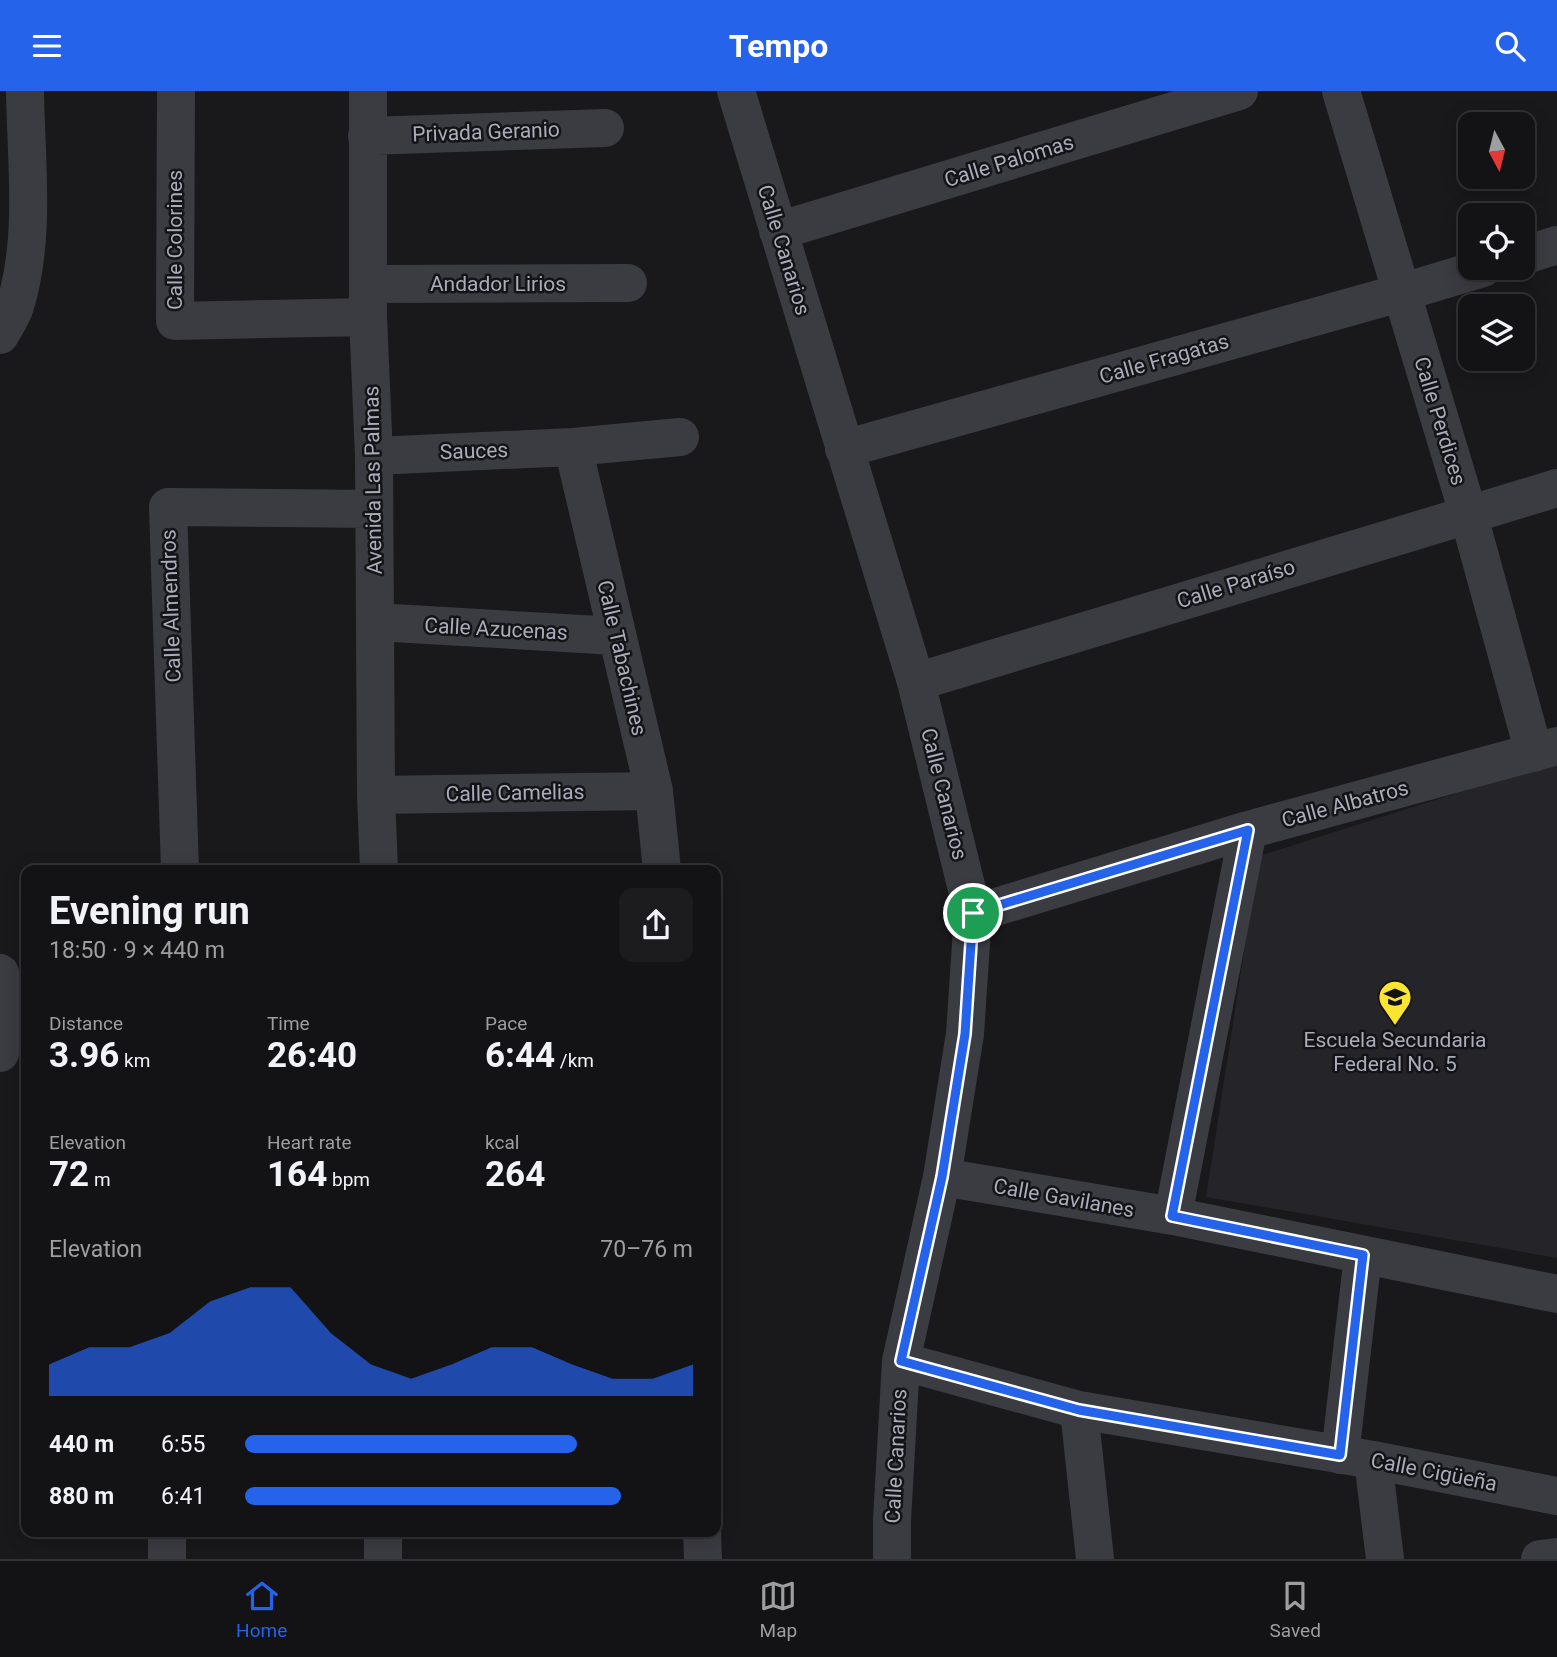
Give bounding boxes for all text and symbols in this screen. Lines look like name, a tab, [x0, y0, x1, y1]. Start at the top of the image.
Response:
icon: menu	[28, 27, 66, 65]
text: Tempo	[729, 27, 828, 65]
icon: search	[1491, 27, 1529, 65]
north arrow	[1458, 112, 1535, 189]
map controls	[1458, 112, 1535, 371]
street label: Privada Geranio	[412, 117, 560, 147]
street label: Calle Palomas	[941, 130, 1077, 192]
street label: Calle Colorines	[163, 170, 187, 310]
street label: Calle Canarios	[753, 182, 815, 318]
button: locate	[1458, 203, 1535, 280]
street label: Andador Lirios	[430, 272, 566, 296]
button: layers	[1458, 294, 1535, 371]
street label: Calle Fragatas	[1097, 329, 1231, 389]
street label: Calle Perdices	[1409, 354, 1471, 488]
street label: Avenida Las Palmas	[359, 385, 387, 575]
street label: Sauces	[439, 438, 509, 464]
street label: Calle Almendros	[156, 529, 186, 683]
street label: Calle Paraíso	[1174, 555, 1298, 613]
street label: Calle Tabachines	[592, 578, 652, 738]
street label: Calle Azucenas	[424, 613, 568, 645]
street label: Calle Canarios	[916, 726, 972, 862]
street label: Calle Albatros	[1279, 776, 1411, 832]
street label: Calle Camelias	[445, 780, 585, 806]
pin	[943, 883, 1003, 943]
button: share	[619, 888, 693, 962]
text: Evening run	[49, 889, 250, 933]
icon: arrive	[954, 894, 992, 932]
text: 18:50 · 9 × 440 m	[49, 937, 225, 964]
school or university icon: Escuela Secundaria Federal No. 5	[1376, 978, 1414, 1027]
text: Distance	[49, 1012, 123, 1035]
text: Time	[267, 1012, 310, 1035]
text: Pace	[485, 1012, 527, 1035]
place label: Escuela Secundaria Federal No. 5	[1304, 1028, 1486, 1076]
text: 3.96	[49, 1035, 119, 1076]
text: 26:40	[267, 1035, 357, 1076]
text: 6:44	[485, 1035, 555, 1076]
text: km	[119, 1049, 150, 1072]
text: /km	[555, 1049, 594, 1072]
text: Elevation	[49, 1131, 126, 1154]
text: Heart rate	[267, 1131, 352, 1154]
text: kcal	[485, 1131, 519, 1154]
text: 72	[49, 1154, 89, 1195]
text: 164	[267, 1154, 327, 1195]
text: 264	[485, 1154, 545, 1195]
text: m	[89, 1168, 111, 1191]
text: bpm	[327, 1168, 370, 1191]
street label: Calle Gavilanes	[992, 1174, 1136, 1222]
text: Elevation	[49, 1236, 142, 1263]
text: 70–76 m	[600, 1236, 693, 1263]
street label: Calle Canarios	[880, 1388, 912, 1524]
text: 440 m	[49, 1431, 114, 1458]
text: 6:55	[161, 1431, 205, 1458]
street label: Calle Cigüeña	[1369, 1448, 1499, 1496]
text: 880 m	[49, 1483, 114, 1510]
text: 6:41	[161, 1483, 205, 1510]
tab: Home	[236, 1577, 287, 1642]
tab: Map	[759, 1577, 797, 1642]
tab: Saved	[1270, 1577, 1321, 1642]

